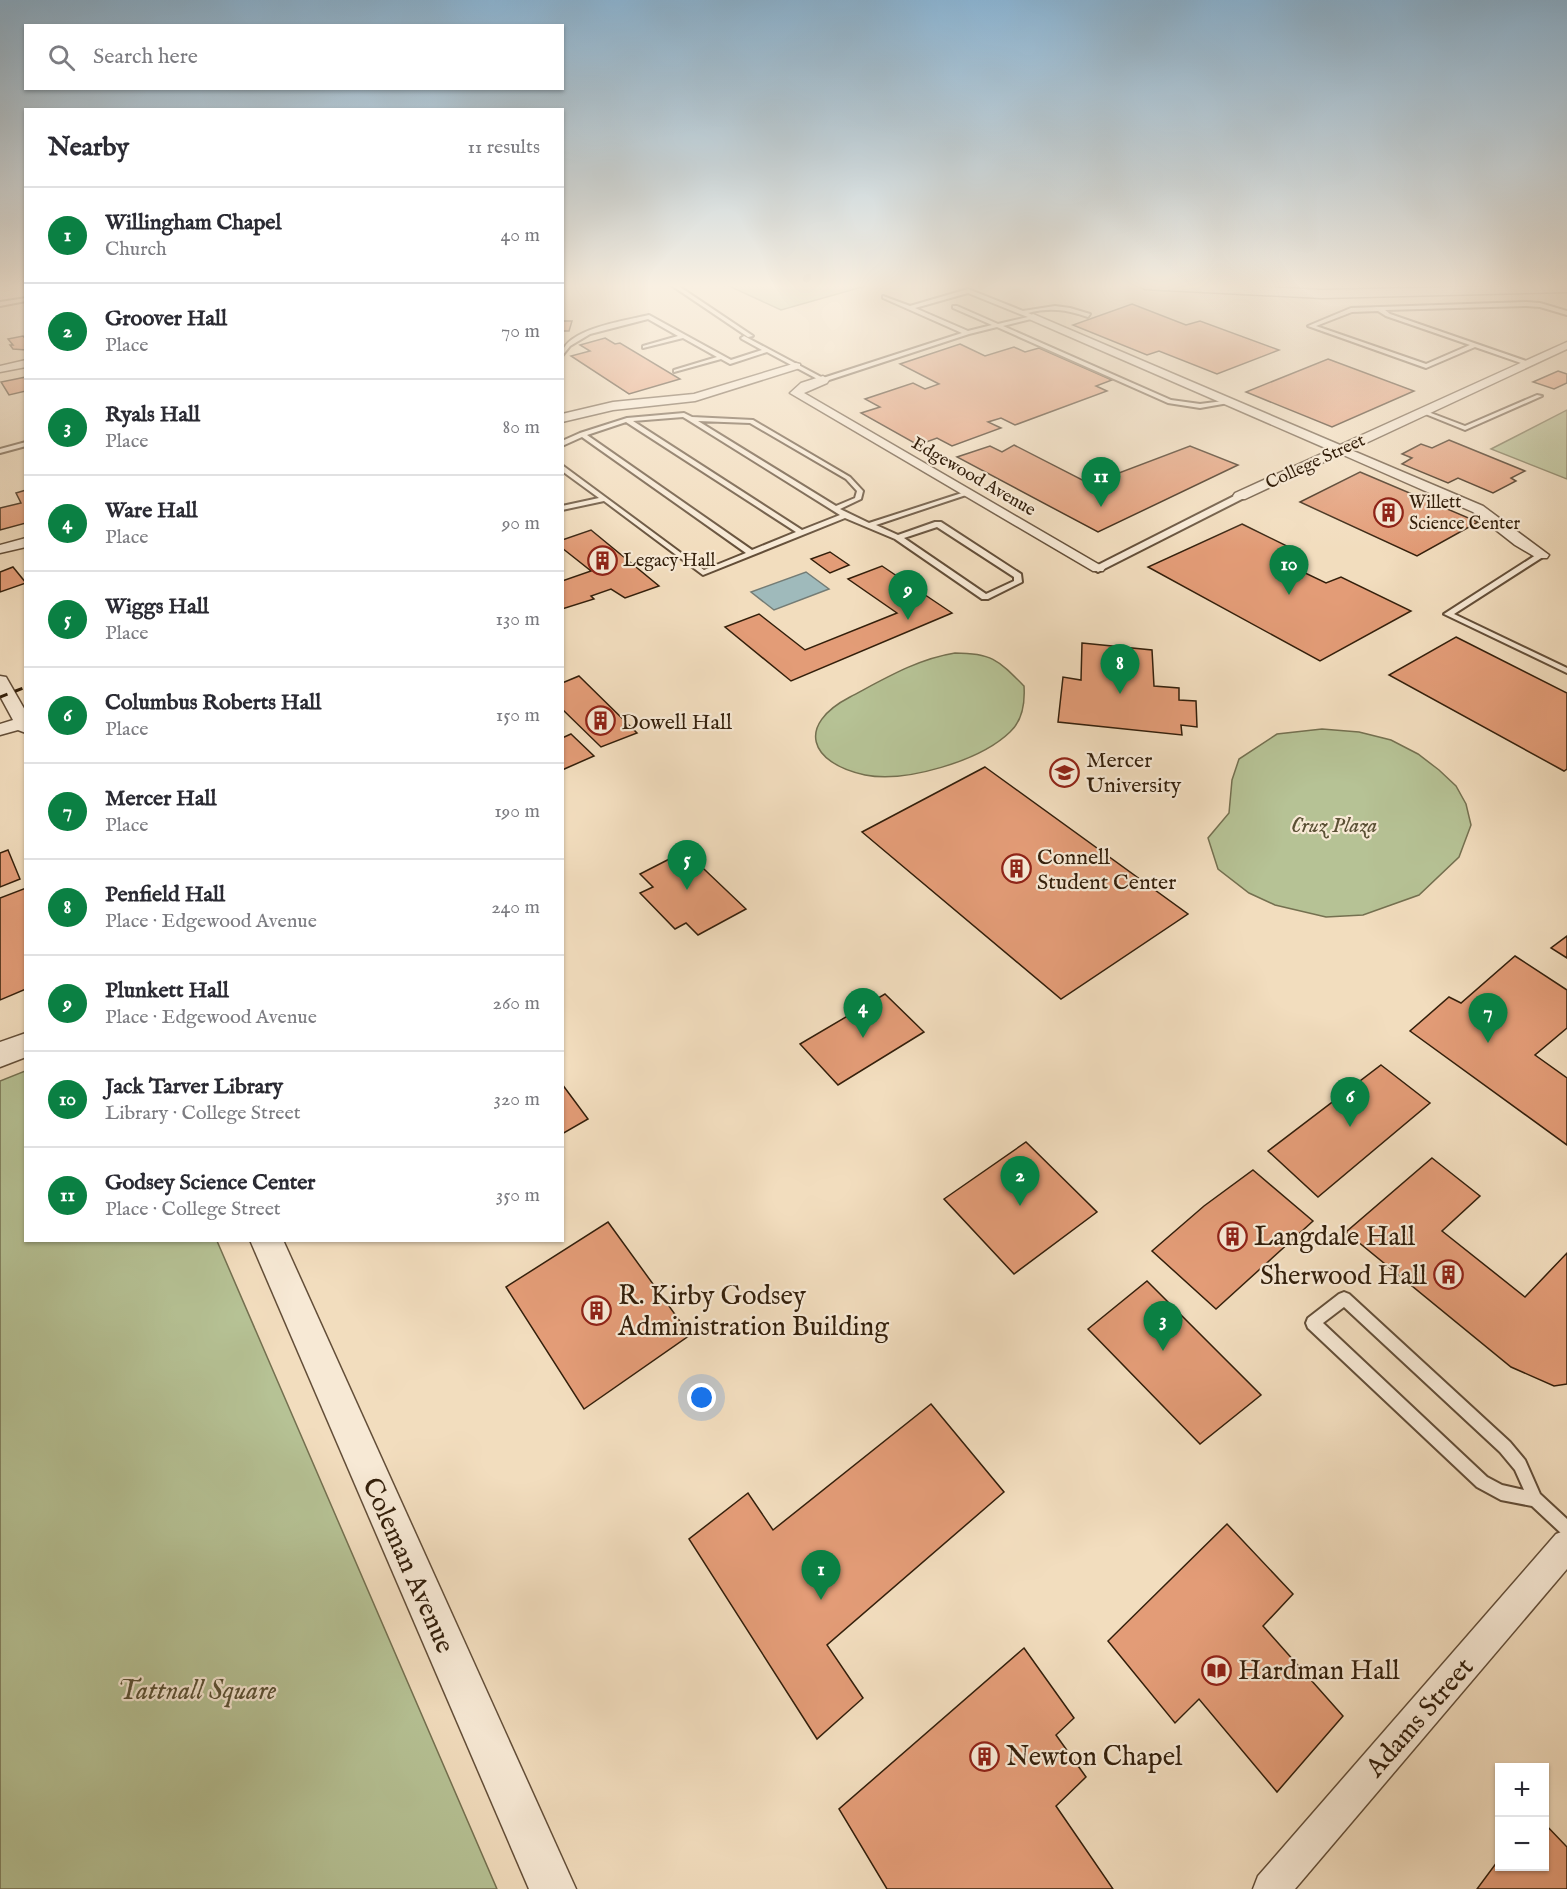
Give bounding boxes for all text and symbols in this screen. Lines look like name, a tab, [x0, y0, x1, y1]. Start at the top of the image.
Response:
search box	[24, 24, 564, 90]
icon: search	[45, 41, 78, 74]
text: Search here	[93, 43, 198, 71]
text: Nearby	[48, 131, 129, 164]
text: 11 results	[467, 135, 540, 160]
text: Willingham Chapel	[105, 209, 281, 237]
text: 1	[64, 223, 71, 248]
text: 40 m	[501, 223, 540, 248]
text: Church	[105, 237, 167, 262]
text: Groover Hall	[105, 305, 227, 333]
text: 2	[63, 319, 72, 344]
text: 70 m	[501, 319, 540, 344]
text: Place	[105, 333, 148, 358]
text: Ryals Hall	[105, 401, 200, 429]
text: 3	[64, 415, 71, 440]
text: 80 m	[503, 415, 540, 440]
text: Place	[105, 429, 148, 454]
street label: College Street	[1262, 429, 1369, 495]
street label: Edgewood Avenue	[907, 432, 1040, 522]
pin: 11	[1082, 458, 1120, 507]
place label: Willett Science Center	[1409, 492, 1521, 536]
building icon: Willett Science Center	[1372, 496, 1404, 528]
text: Ware Hall	[105, 497, 198, 525]
text: 4	[63, 511, 72, 536]
text: 90 m	[502, 511, 540, 536]
text: Place	[105, 525, 148, 550]
building icon: Legacy Hall	[586, 544, 618, 576]
pin: 10	[1270, 546, 1308, 595]
place label: Legacy Hall	[623, 550, 715, 573]
pin: 9	[888, 570, 928, 620]
text: Wiggs Hall	[105, 593, 209, 621]
text: 5	[64, 607, 71, 632]
text: 130 m	[495, 607, 540, 632]
text: Place	[105, 621, 148, 646]
pin: 8	[1100, 644, 1140, 694]
text: Columbus Roberts Hall	[105, 689, 321, 717]
text: 6	[63, 703, 72, 728]
text: 150 m	[496, 703, 540, 728]
building icon: Dowell Hall	[584, 705, 616, 737]
place label: Dowell Hall	[621, 709, 732, 737]
text: Place	[105, 717, 148, 742]
place label: Mercer University	[1086, 747, 1181, 800]
school or university icon: Mercer University	[1049, 756, 1081, 788]
text: Mercer Hall	[105, 785, 217, 813]
text: 7	[63, 799, 72, 824]
text: 190 m	[494, 799, 540, 824]
park label: Cruz Plaza	[1291, 812, 1378, 840]
text: Place	[105, 813, 148, 838]
pin: 5	[668, 840, 706, 890]
place label: Connell Student Center	[1037, 844, 1176, 897]
building icon: Connell Student Center	[1000, 853, 1032, 885]
text: Penfield Hall	[105, 881, 225, 909]
text: 8	[64, 895, 71, 920]
text: 240 m	[491, 895, 540, 920]
text: Place · Edgewood Avenue	[105, 909, 317, 934]
text: Plunkett Hall	[105, 977, 229, 1005]
pin: 4	[844, 988, 882, 1038]
text: 9	[63, 991, 72, 1016]
text: 260 m	[493, 991, 540, 1016]
pin: 7	[1468, 994, 1508, 1043]
text: Place · Edgewood Avenue	[105, 1005, 317, 1030]
text: Jack Tarver Library	[105, 1073, 283, 1101]
pin: 6	[1330, 1078, 1370, 1127]
text: 10	[59, 1087, 76, 1112]
text: 320 m	[494, 1087, 540, 1112]
text: Library · College Street	[105, 1101, 301, 1126]
pin: 2	[1000, 1156, 1040, 1206]
text: Godsey Science Center	[105, 1169, 315, 1197]
text: 11	[60, 1183, 75, 1208]
text: 350 m	[496, 1183, 540, 1208]
text: Place · College Street	[105, 1197, 281, 1222]
building icon: Langdale Hall	[1217, 1220, 1249, 1252]
place label: Langdale Hall	[1254, 1221, 1416, 1255]
building icon: Sherwood Hall	[1432, 1259, 1464, 1291]
place label: Sherwood Hall	[1260, 1260, 1428, 1294]
place label: R. Kirby Godsey Administration Building	[617, 1280, 889, 1345]
building icon: R. Kirby Godsey Administration Building	[581, 1295, 613, 1327]
pin: 3	[1144, 1302, 1182, 1351]
your location	[687, 1383, 716, 1412]
street label: Coleman Avenue	[353, 1473, 461, 1659]
pin: 1	[802, 1550, 840, 1600]
street label: Adams Street	[1359, 1651, 1482, 1786]
library icon: Hardman Hall	[1201, 1654, 1233, 1686]
place label: Hardman Hall	[1238, 1655, 1400, 1689]
park label: Tattnall Square	[118, 1675, 276, 1709]
building icon: Newton Chapel	[969, 1740, 1001, 1772]
place label: Newton Chapel	[1006, 1741, 1183, 1775]
map controls	[1495, 1763, 1549, 1871]
button: +	[1495, 1763, 1549, 1817]
button: −	[1495, 1817, 1549, 1871]

